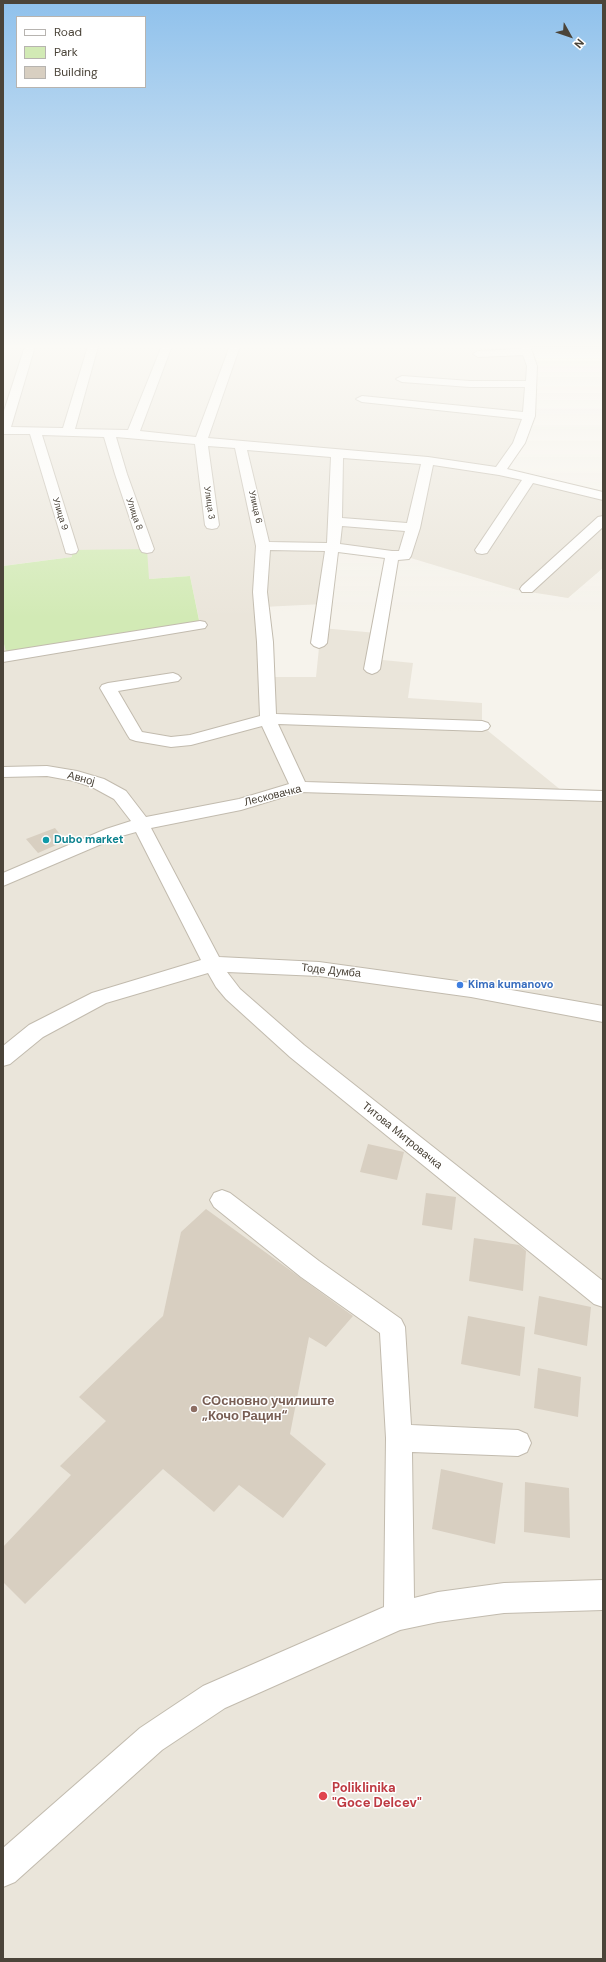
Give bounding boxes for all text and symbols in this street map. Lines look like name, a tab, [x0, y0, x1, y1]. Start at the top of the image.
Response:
legend	[16, 16, 146, 88]
north arrow	[550, 16, 590, 56]
text: Road	[54, 24, 82, 40]
text: N	[571, 36, 587, 51]
text: Park	[54, 44, 78, 60]
text: Building	[54, 64, 98, 80]
street label: Улица 3	[201, 486, 217, 520]
street label: Улица 6	[246, 489, 264, 525]
street label: Улица 9	[50, 496, 70, 532]
street label: Улица 8	[123, 496, 145, 532]
street label: Авној	[66, 769, 96, 789]
street label: Лесковачка	[243, 783, 303, 809]
place label: Dubo market	[54, 833, 124, 847]
marker: Dubo market	[41, 835, 51, 845]
street label: Тоде Думба	[301, 961, 361, 981]
place label: Kima kumanovo	[468, 978, 553, 992]
marker: Kima kumanovo	[455, 980, 465, 990]
street label: Титова Митровачка	[359, 1100, 445, 1172]
place label: СОсновно училиште „Кочо Рацин“	[202, 1394, 334, 1425]
marker: СОсновно училиште „Кочо Рацин“	[189, 1404, 199, 1414]
place label: Poliklinika "Goce Delcev"	[332, 1781, 422, 1812]
marker: Poliklinika "Goce Delcev"	[317, 1790, 329, 1802]

